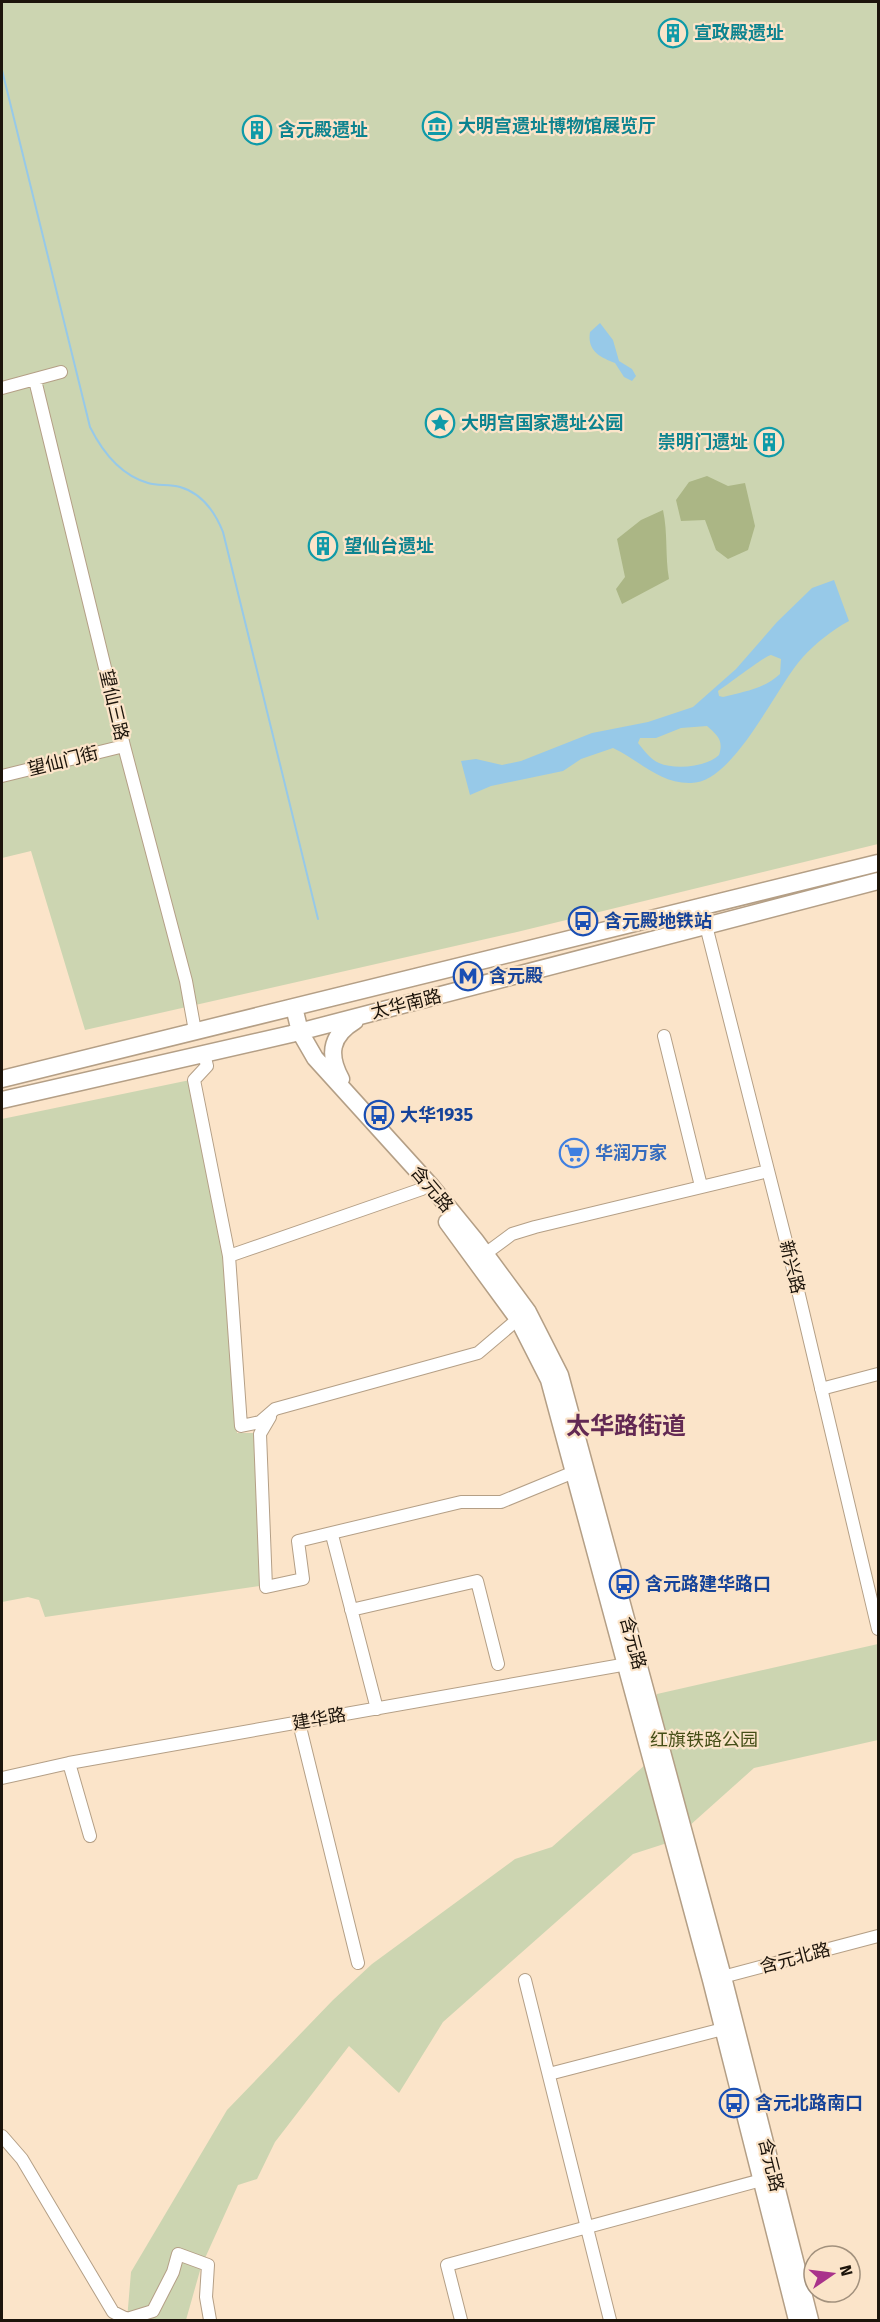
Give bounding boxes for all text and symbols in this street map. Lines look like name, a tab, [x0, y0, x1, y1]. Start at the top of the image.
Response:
building icon: 宣政殿遗址	[657, 17, 689, 49]
place label: 宣政殿遗址	[694, 22, 784, 44]
museum icon: 大明宫遗址博物馆展览厅	[421, 110, 453, 142]
building icon: 含元殿遗址	[241, 114, 273, 146]
place label: 大明宫遗址博物馆展览厅	[458, 115, 656, 137]
place label: 含元殿遗址	[278, 119, 368, 141]
place icon: 大明宫国家遗址公园	[424, 407, 456, 439]
place label: 大明宫国家遗址公园	[461, 412, 623, 434]
building icon: 崇明门遗址	[753, 426, 785, 458]
place label: 崇明门遗址	[658, 431, 748, 453]
building icon: 望仙台遗址	[307, 530, 339, 562]
place label: 望仙台遗址	[344, 535, 434, 557]
street label: 望仙三路	[95, 667, 133, 743]
street label: 望仙门街	[25, 742, 101, 780]
bus stop icon: 含元殿地铁站	[567, 905, 599, 937]
place label: 含元殿地铁站	[604, 910, 712, 932]
metro station icon: 含元殿	[452, 960, 484, 992]
place label: 含元殿	[489, 965, 543, 987]
street label: 太华南路	[368, 985, 444, 1023]
bus stop icon: 大华1935	[363, 1099, 395, 1131]
place label: 大华1935	[400, 1104, 473, 1126]
supermarket icon: 华润万家	[558, 1137, 590, 1169]
place label: 华润万家	[595, 1142, 667, 1164]
street label: 含元路	[406, 1161, 458, 1217]
street label: 新兴路	[775, 1238, 809, 1296]
district label: 太华路街道	[566, 1412, 686, 1440]
bus stop icon: 含元路建华路口	[608, 1568, 640, 1600]
place label: 含元路建华路口	[645, 1573, 771, 1595]
street label: 含元路	[615, 1614, 651, 1672]
street label: 建华路	[291, 1703, 347, 1735]
park label: 红旗铁路公园	[650, 1729, 758, 1751]
street label: 含元北路	[757, 1938, 833, 1978]
bus stop icon: 含元北路南口	[718, 2087, 750, 2119]
place label: 含元北路南口	[755, 2092, 863, 2114]
street label: 含元路	[754, 2136, 788, 2194]
north arrow	[802, 2244, 862, 2304]
text: N	[836, 2263, 857, 2278]

